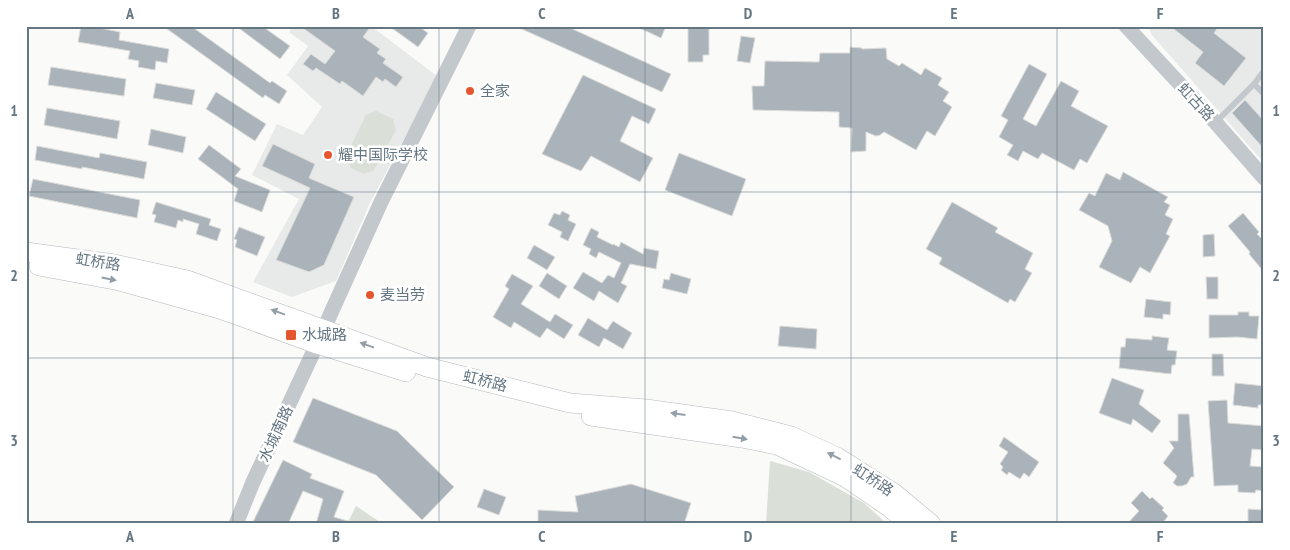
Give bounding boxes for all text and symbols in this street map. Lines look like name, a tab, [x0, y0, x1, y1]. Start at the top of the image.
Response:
text: A	[125, 3, 135, 23]
text: B	[332, 3, 340, 23]
text: C	[538, 3, 546, 23]
text: D	[744, 3, 753, 23]
text: E	[951, 3, 958, 23]
text: F	[1157, 3, 1164, 23]
street label: 虹古路	[1174, 79, 1219, 125]
place label: 全家	[480, 81, 510, 100]
marker: 全家	[464, 85, 476, 97]
text: 1	[10, 100, 18, 120]
text: 1	[1272, 100, 1280, 120]
place label: 耀中国际学校	[338, 145, 428, 164]
marker: 耀中国际学校	[322, 149, 334, 161]
street label: 虹桥路	[74, 249, 122, 274]
text: 2	[10, 265, 18, 285]
text: 2	[1272, 265, 1280, 285]
one-way arrow	[101, 275, 116, 283]
place label: 麦当劳	[380, 285, 425, 304]
marker: 麦当劳	[364, 289, 376, 301]
one-way arrow	[270, 308, 285, 316]
place label: 水城路	[302, 325, 347, 344]
marker: 水城路	[284, 328, 298, 342]
one-way arrow	[359, 341, 374, 349]
street label: 虹桥路	[461, 366, 509, 395]
street label: 水城南路	[254, 403, 297, 465]
one-way arrow	[670, 409, 686, 417]
text: 3	[10, 430, 18, 450]
text: 3	[1272, 430, 1280, 450]
one-way arrow	[732, 434, 748, 442]
one-way arrow	[827, 452, 841, 460]
street label: 虹桥路	[849, 459, 897, 500]
text: A	[125, 526, 135, 546]
text: B	[332, 526, 340, 546]
text: C	[538, 526, 546, 546]
text: D	[744, 526, 753, 546]
text: E	[951, 526, 958, 546]
text: F	[1157, 526, 1164, 546]

